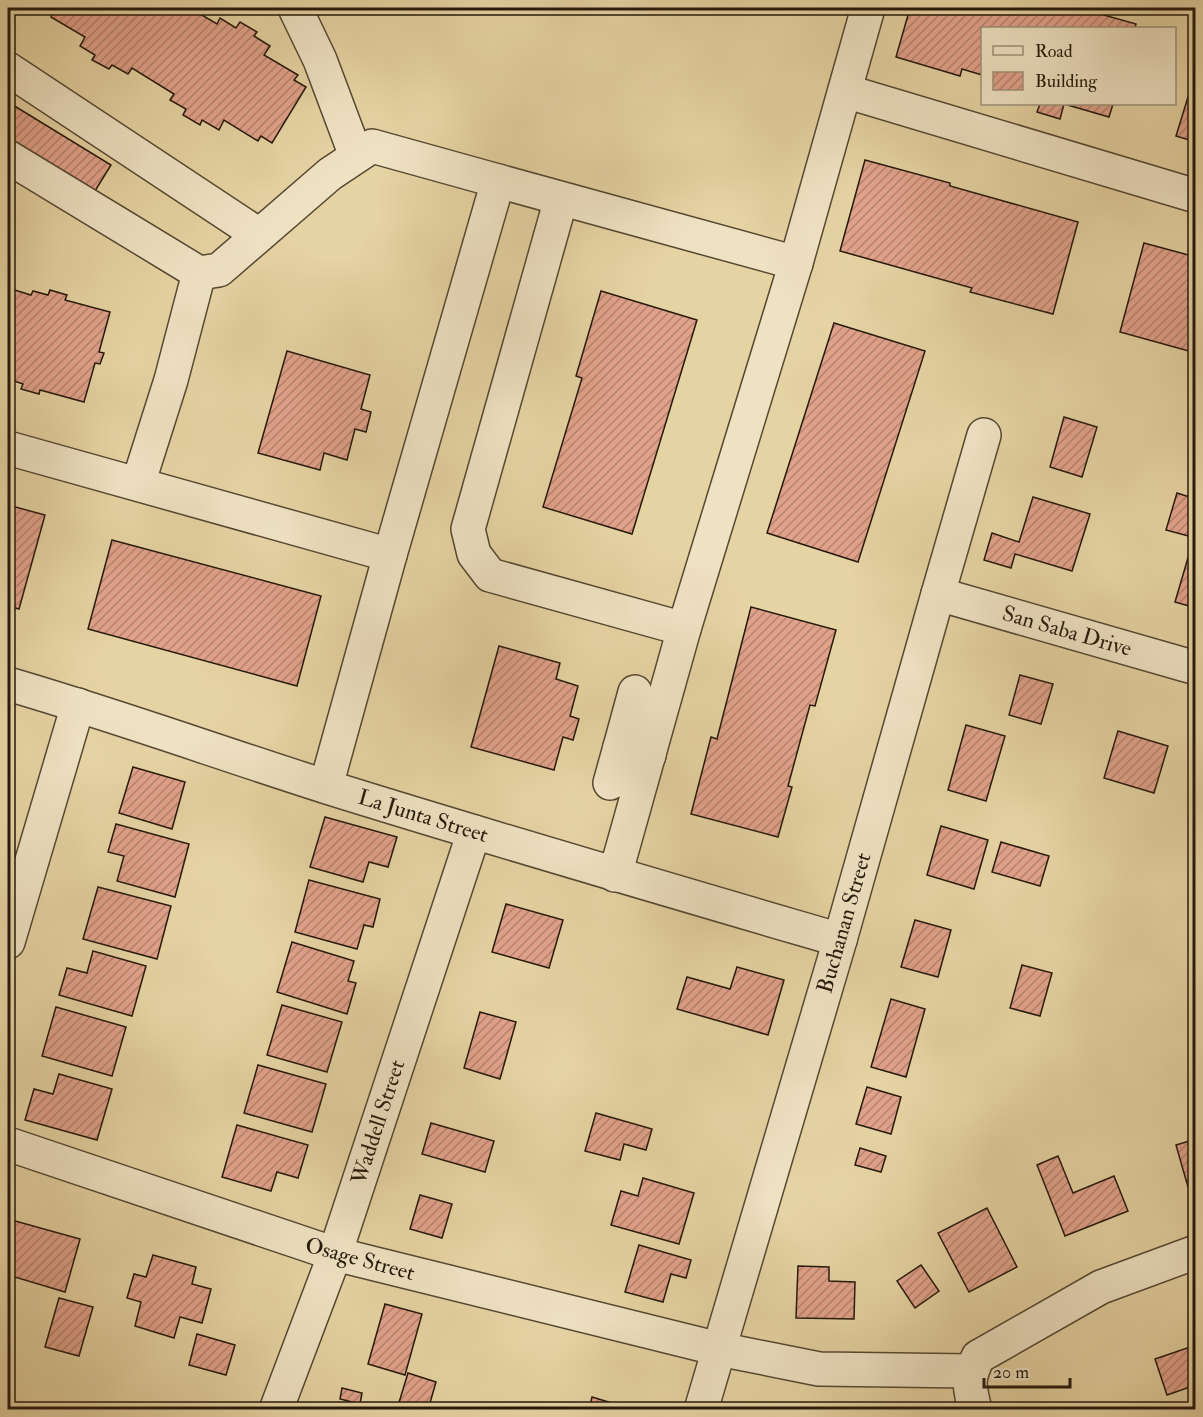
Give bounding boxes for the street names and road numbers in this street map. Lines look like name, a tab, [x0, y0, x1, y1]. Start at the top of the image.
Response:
street label: San Saba Drive	[999, 599, 1135, 663]
street label: La Junta Street	[355, 783, 491, 849]
street label: Buchanan Street	[811, 850, 877, 996]
street label: Waddell Street	[344, 1056, 411, 1189]
street label: Osage Street	[302, 1231, 418, 1287]

